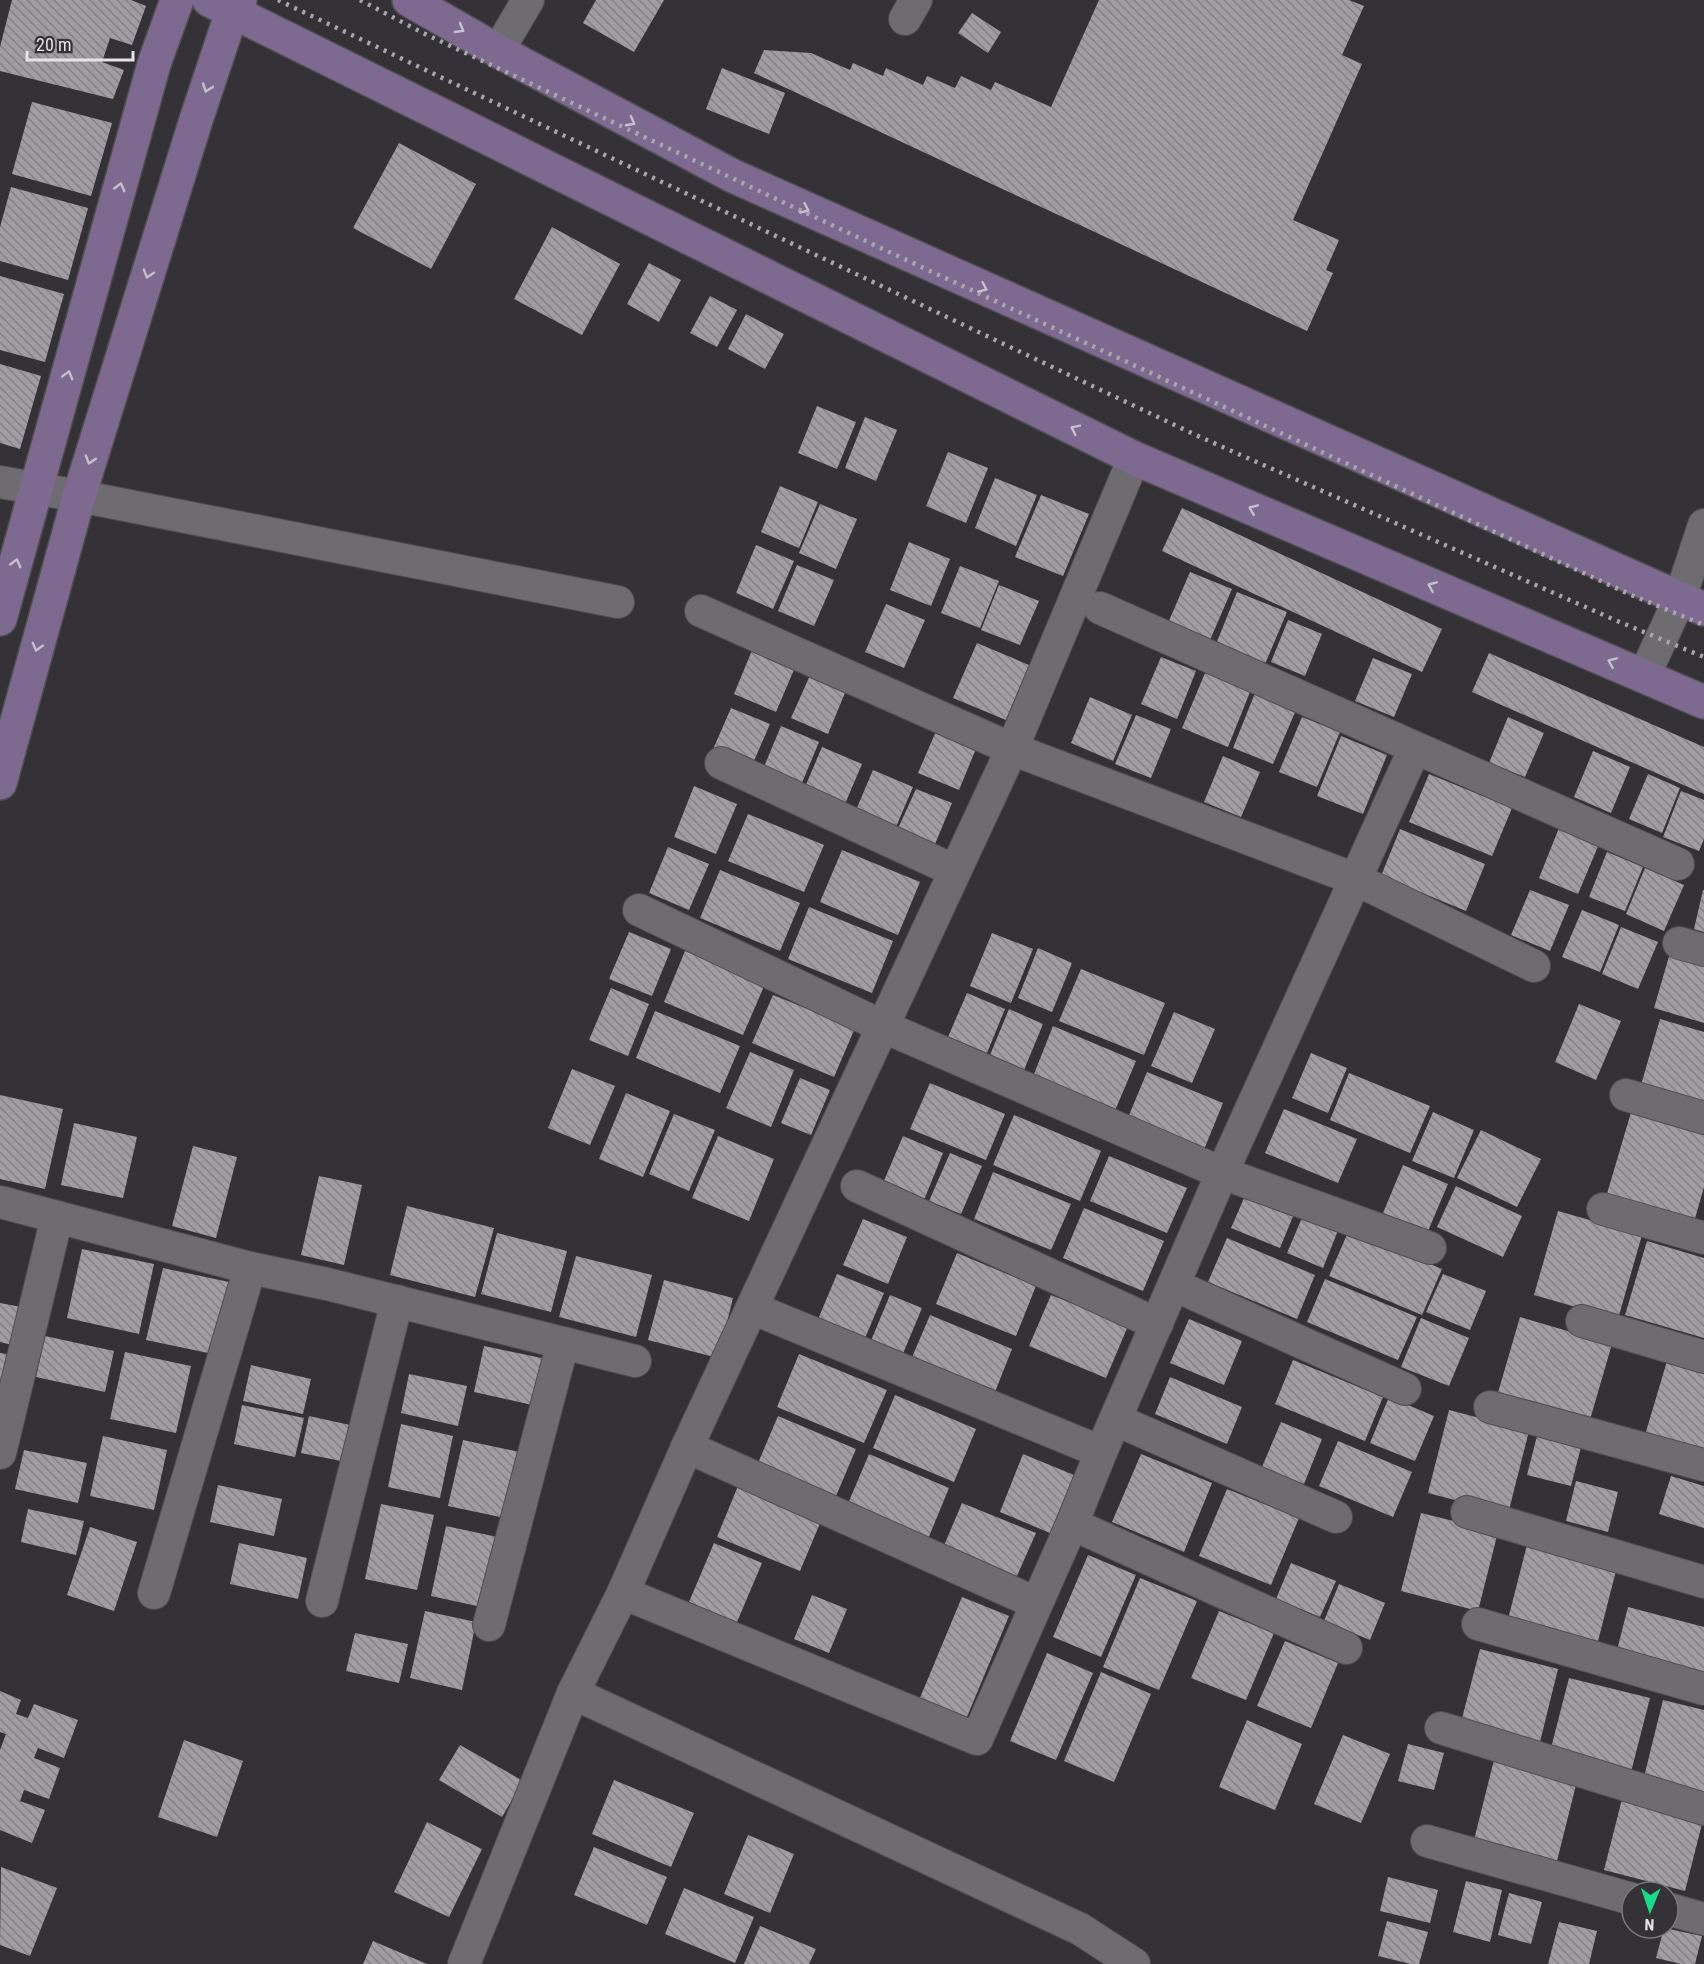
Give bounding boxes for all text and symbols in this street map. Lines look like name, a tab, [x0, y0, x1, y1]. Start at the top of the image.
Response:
one-way arrow	[454, 22, 464, 33]
scale bar	[27, 24, 134, 62]
text: 20 m	[36, 34, 71, 55]
one-way arrow	[201, 82, 214, 92]
one-way arrow	[625, 115, 635, 126]
one-way arrow	[113, 182, 125, 193]
one-way arrow	[799, 202, 810, 214]
one-way arrow	[143, 268, 155, 278]
one-way arrow	[977, 281, 988, 293]
one-way arrow	[60, 370, 73, 380]
one-way arrow	[1071, 425, 1082, 436]
one-way arrow	[85, 454, 97, 465]
one-way arrow	[1248, 504, 1259, 516]
one-way arrow	[8, 558, 21, 568]
one-way arrow	[1428, 581, 1439, 593]
one-way arrow	[32, 642, 45, 652]
one-way arrow	[1607, 657, 1618, 669]
north arrow	[1620, 1880, 1680, 1940]
text: N	[1644, 1915, 1655, 1934]

